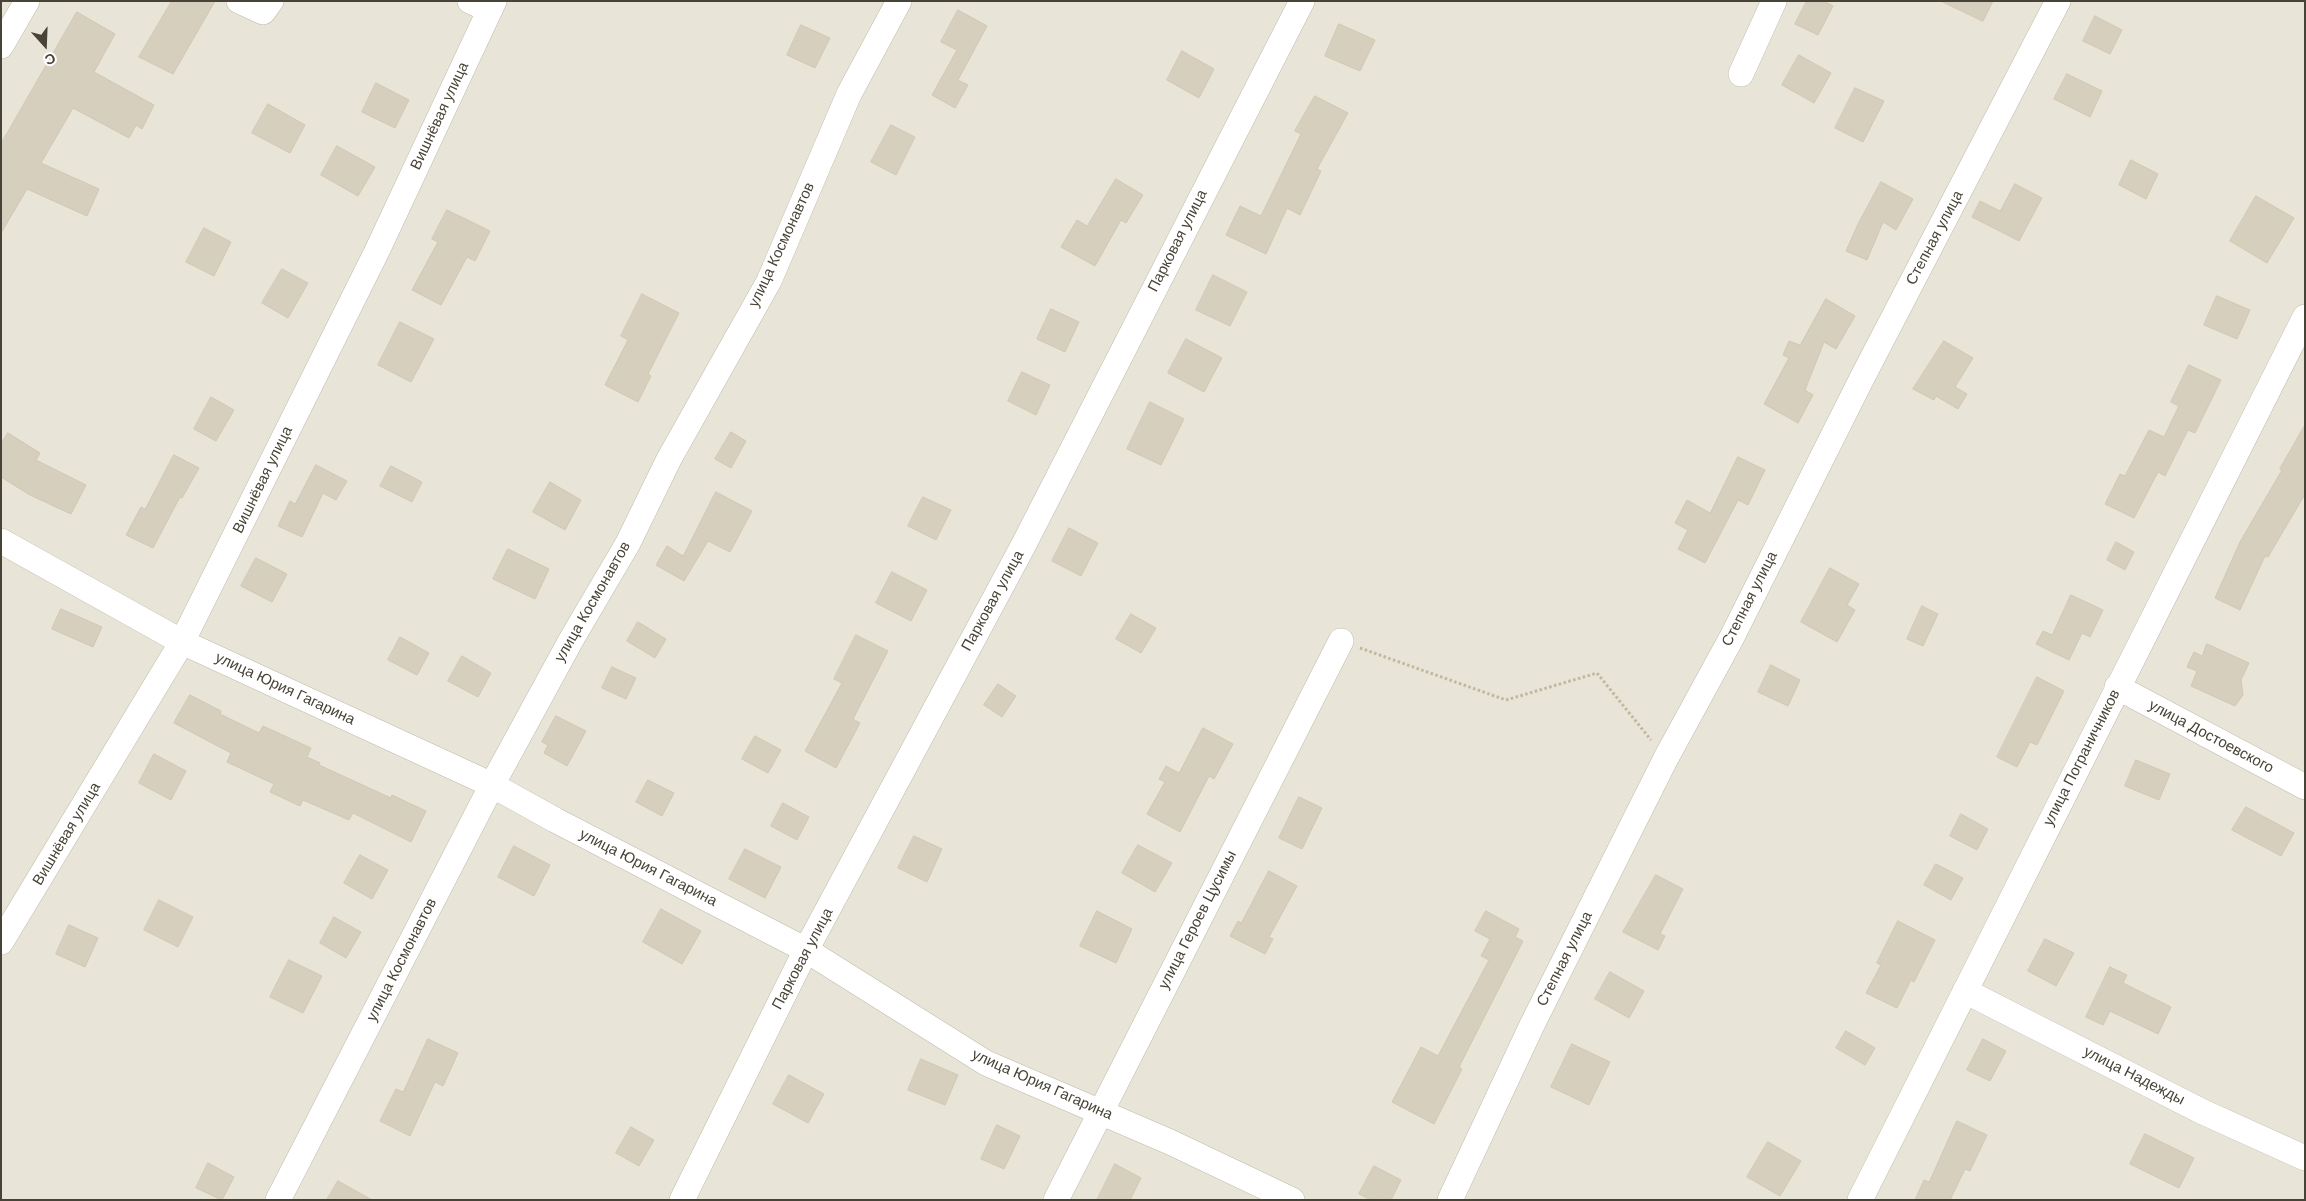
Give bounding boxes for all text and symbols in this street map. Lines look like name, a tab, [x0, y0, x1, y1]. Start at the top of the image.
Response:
north arrow	[20, 20, 70, 70]
text: С	[43, 50, 58, 68]
street label: Вишнёвая улица	[407, 59, 473, 173]
street label: улица Космонавтов	[745, 180, 819, 310]
street label: Парковая улица	[1145, 187, 1211, 295]
street label: Степная улица	[1903, 188, 1967, 288]
street label: Вишнёвая улица	[229, 424, 297, 536]
street label: улица Космонавтов	[551, 539, 635, 665]
street label: Парковая улица	[958, 548, 1028, 654]
street label: Степная улица	[1718, 549, 1782, 649]
street label: улица Юрия Гагарина	[212, 649, 358, 729]
street label: улица Пограничников	[2040, 687, 2124, 829]
street label: улица Достоевского	[2145, 696, 2277, 778]
street label: Вишнёвая улица	[29, 779, 105, 889]
street label: улица Юрия Гагарина	[576, 825, 720, 911]
street label: улица Героев Цусимы	[1155, 848, 1241, 992]
street label: улица Космонавтов	[363, 895, 441, 1025]
street label: Парковая улица	[769, 905, 837, 1013]
street label: Степная улица	[1533, 909, 1597, 1009]
street label: улица Надежды	[2080, 1043, 2188, 1109]
street label: улица Юрия Гагарина	[969, 1046, 1115, 1124]

